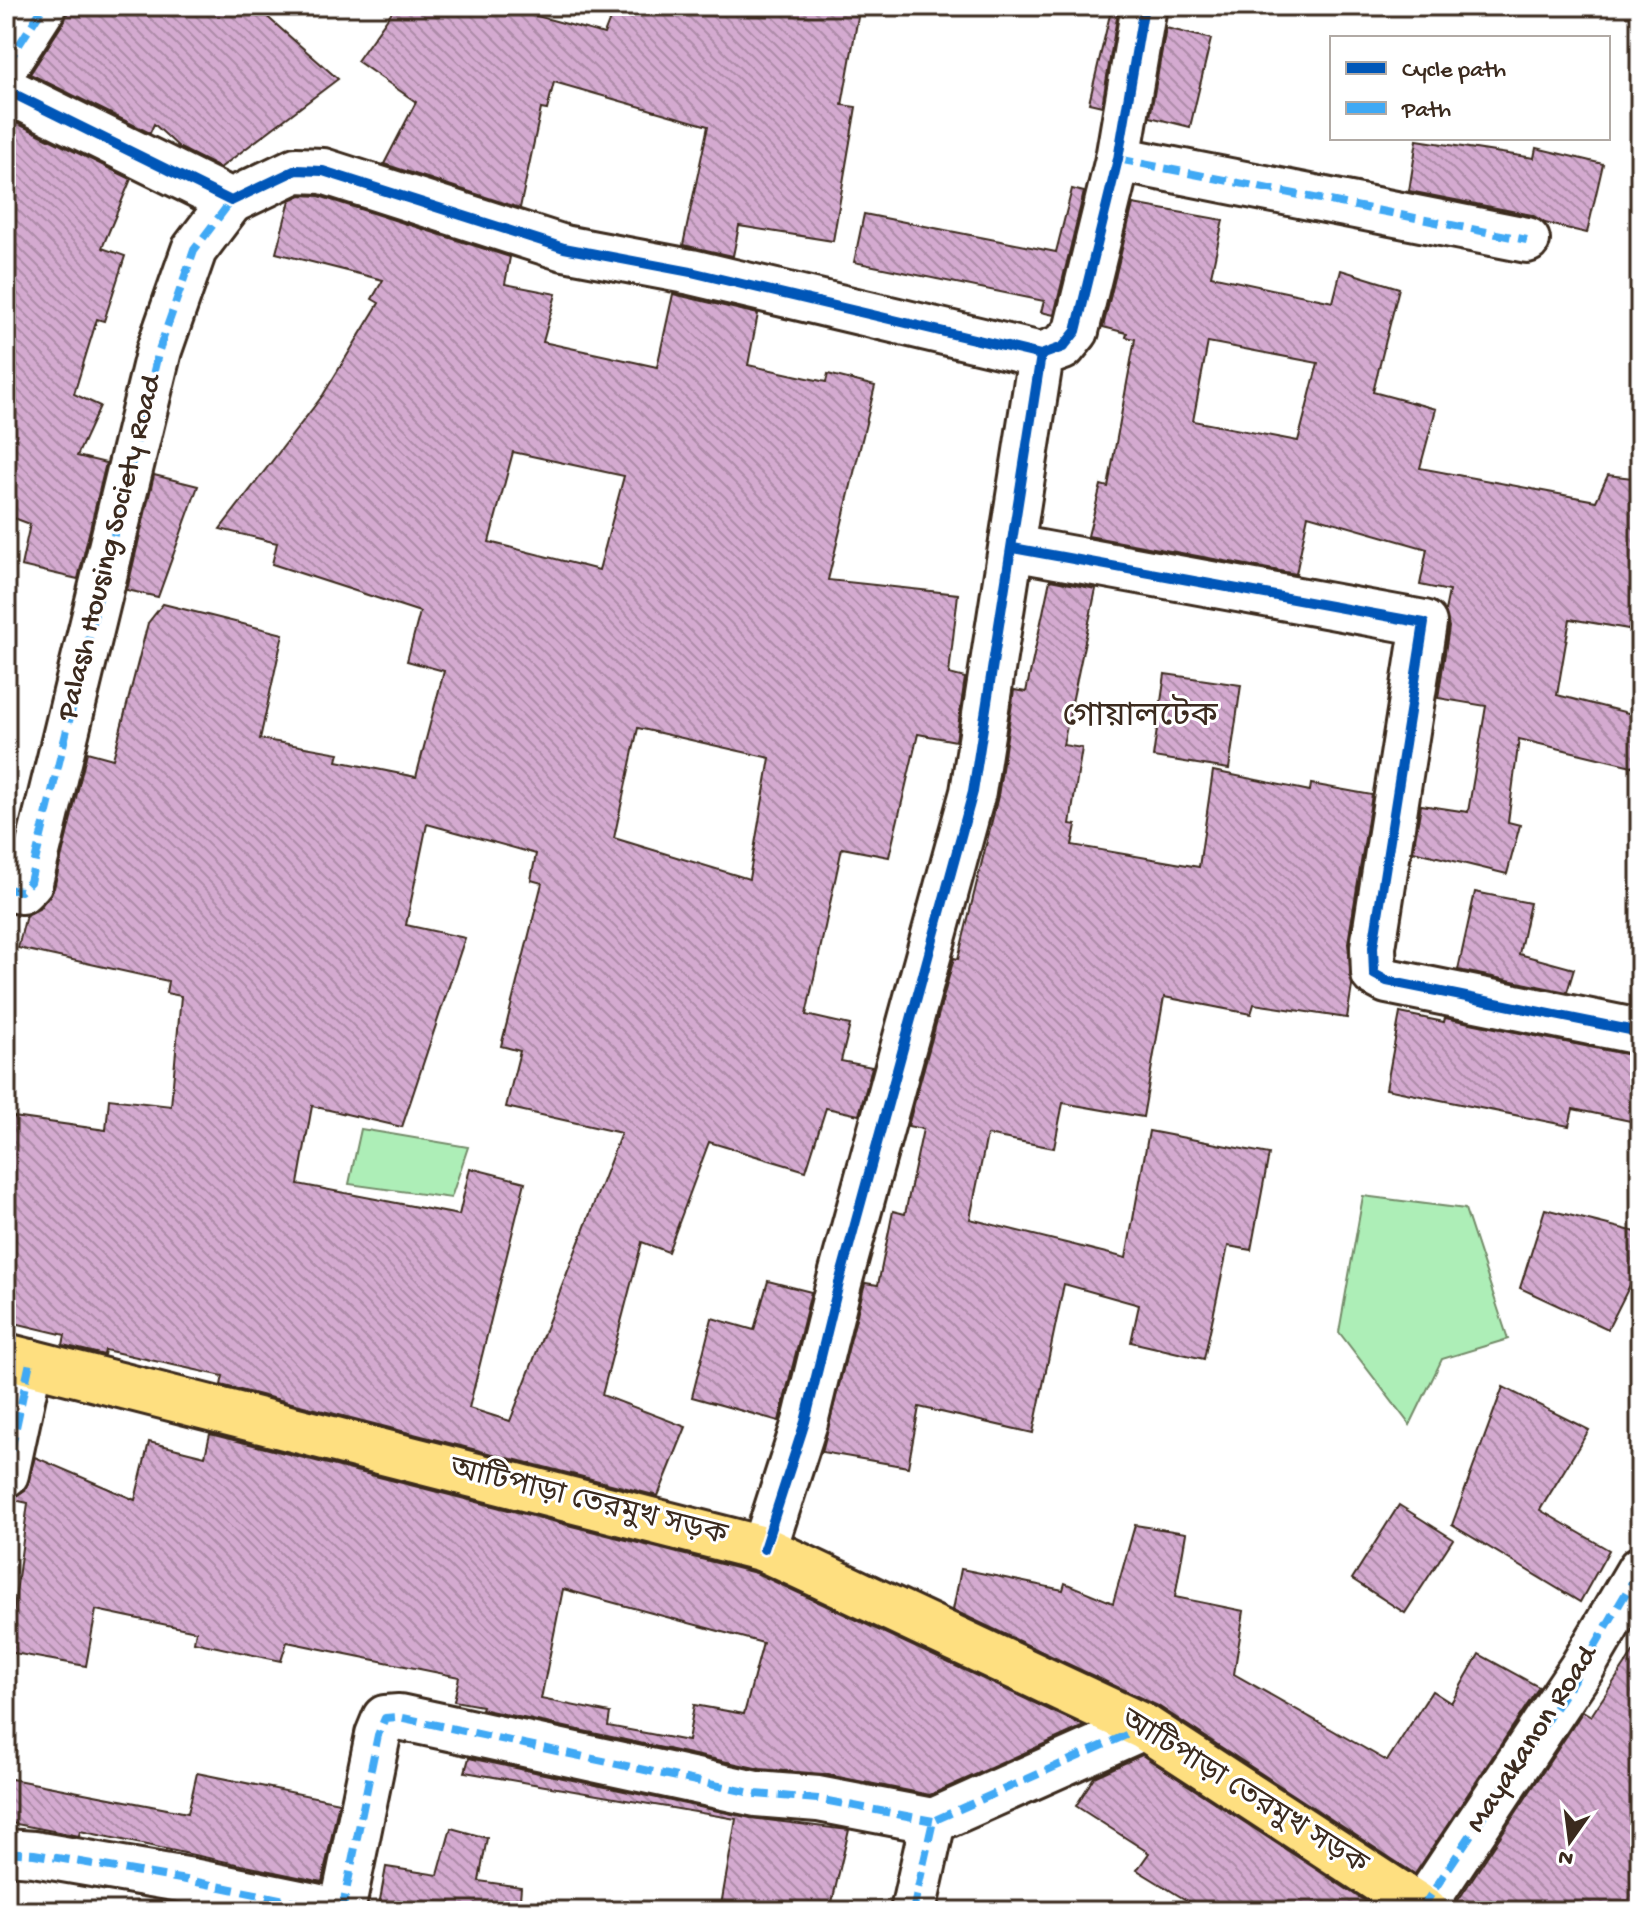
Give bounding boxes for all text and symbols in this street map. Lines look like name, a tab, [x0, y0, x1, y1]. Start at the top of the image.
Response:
legend	[1330, 36, 1610, 140]
text: Cycle path	[1402, 57, 1506, 86]
text: Path	[1401, 97, 1451, 126]
street label: Palash Housing Society Road	[51, 369, 171, 725]
district label: গোয়ালটেক	[1062, 694, 1218, 739]
street label: আটিপাড়া তেরমুখ সড়ক	[445, 1448, 732, 1556]
street label: Mayakanon Road	[1460, 1638, 1608, 1840]
street label: আটিপাড়া তেরমুখ সড়ক	[1112, 1699, 1376, 1885]
north arrow	[1530, 1801, 1610, 1881]
text: N	[1556, 1842, 1576, 1871]

